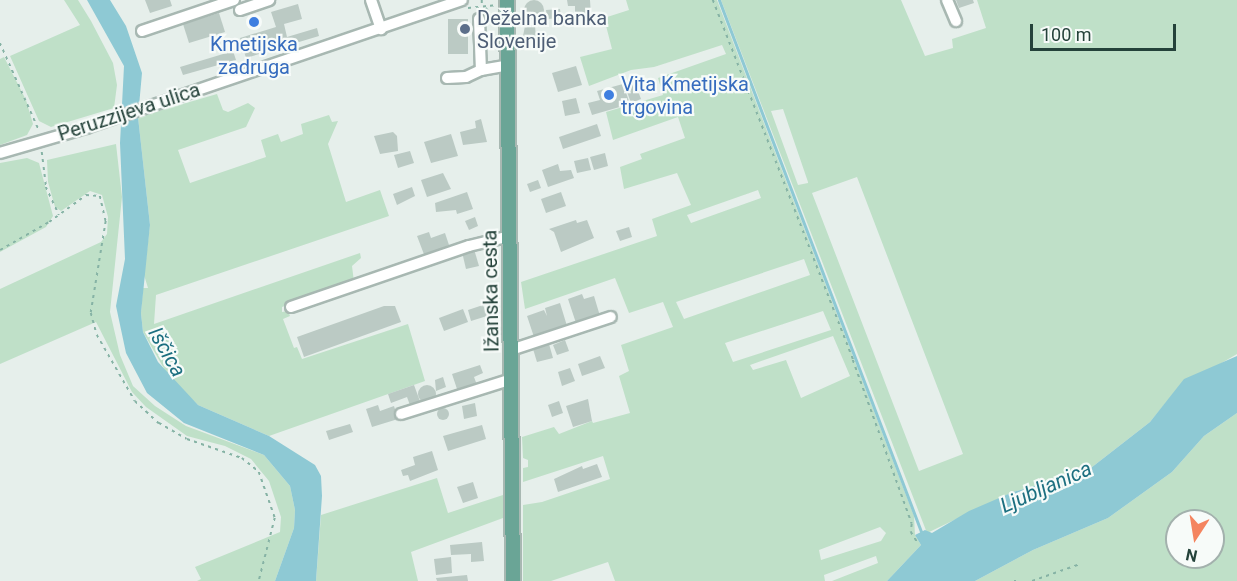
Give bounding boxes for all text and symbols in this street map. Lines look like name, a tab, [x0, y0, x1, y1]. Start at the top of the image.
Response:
place label: Deželna banka Slovenije	[477, 6, 607, 53]
scale bar	[1033, 12, 1178, 50]
marker: Kmetijska zadruga	[247, 15, 261, 29]
marker: Deželna banka Slovenije	[458, 22, 472, 36]
text: 100 m	[1041, 24, 1092, 45]
place label: Kmetijska zadruga	[210, 32, 298, 79]
place label: Vita Kmetijska trgovina	[621, 72, 749, 119]
street label: Peruzzijeva ulica	[55, 78, 203, 146]
marker: Vita Kmetijska trgovina	[602, 88, 616, 102]
street label: Ižanska cesta	[478, 230, 504, 352]
water label: Iščica	[143, 323, 191, 381]
water label: Ljubljanica	[996, 456, 1096, 518]
north arrow	[1165, 509, 1225, 569]
text: N	[1184, 545, 1199, 566]

